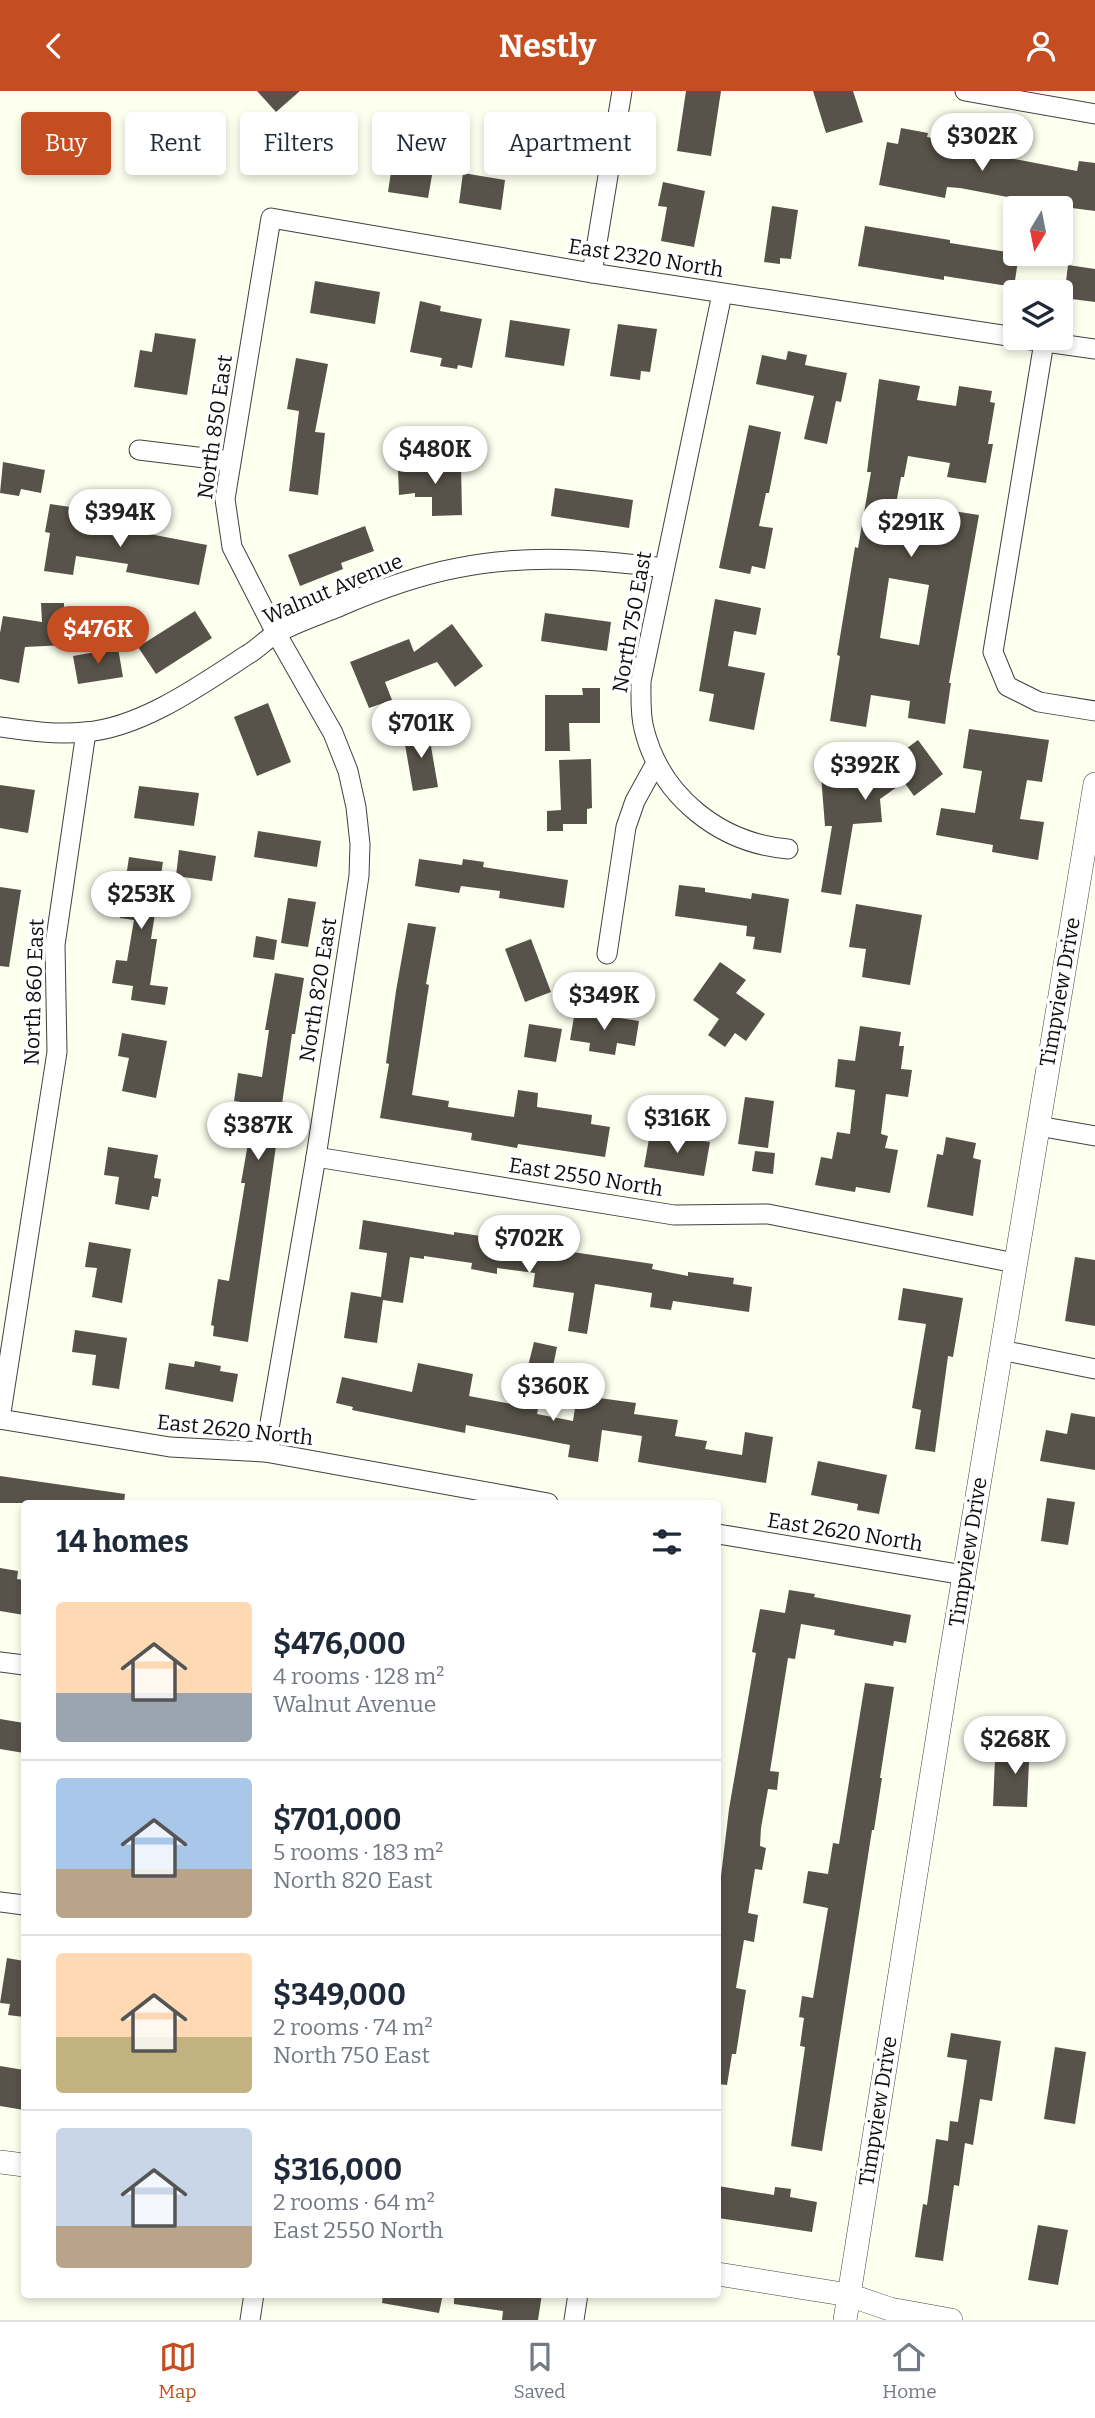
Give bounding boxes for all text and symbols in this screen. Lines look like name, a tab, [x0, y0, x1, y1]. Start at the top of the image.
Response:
icon: back	[35, 27, 73, 65]
text: Nestly	[499, 27, 596, 65]
icon: person	[1022, 27, 1060, 65]
chip: Buy	[21, 112, 111, 175]
chip: Rent	[125, 112, 226, 175]
chip: Filters	[240, 112, 358, 175]
chip: New	[372, 112, 470, 175]
chip: Apartment	[484, 112, 656, 175]
pin: $302K	[933, 113, 1031, 173]
text: $302K	[946, 122, 1018, 150]
north arrow	[1003, 196, 1073, 266]
map controls	[1003, 196, 1073, 350]
street label: East 2320 North	[567, 233, 725, 283]
button: layers	[1003, 280, 1073, 350]
street label: North 850 East	[192, 353, 238, 501]
pin: $480K	[386, 427, 484, 486]
text: $480K	[399, 435, 471, 463]
pin: $394K	[71, 489, 169, 549]
text: $394K	[84, 498, 156, 526]
pin: $291K	[862, 499, 960, 559]
text: $291K	[878, 508, 944, 536]
street label: Walnut Avenue	[259, 548, 407, 630]
street label: North 750 East	[607, 549, 657, 695]
pin: $476K	[49, 607, 147, 666]
text: $476K	[63, 615, 133, 643]
pin: $701K	[372, 701, 470, 760]
text: $701K	[388, 709, 454, 737]
pin: $392K	[816, 743, 914, 802]
text: $392K	[830, 751, 900, 779]
pin: $253K	[92, 871, 190, 931]
text: $253K	[107, 880, 175, 908]
street label: Timpview Drive	[1034, 915, 1086, 1069]
street label: North 820 East	[294, 916, 342, 1064]
street label: North 860 East	[18, 918, 50, 1066]
pin: $349K	[555, 972, 653, 1032]
text: $349K	[568, 981, 640, 1009]
pin: $316K	[628, 1095, 726, 1155]
pin: $387K	[209, 1103, 307, 1162]
text: $316K	[643, 1104, 711, 1132]
text: $387K	[223, 1111, 293, 1139]
street label: East 2550 North	[507, 1152, 665, 1202]
pin: $702K	[480, 1215, 578, 1275]
text: $702K	[494, 1224, 564, 1252]
pin: $360K	[504, 1363, 602, 1423]
text: $360K	[517, 1372, 589, 1400]
street label: East 2620 North	[156, 1409, 314, 1451]
street label: Timpview Drive	[943, 1475, 993, 1629]
street label: East 2620 North	[766, 1507, 924, 1557]
icon: filters	[648, 1523, 686, 1561]
text: 14 homes	[56, 1524, 189, 1560]
text: $476,000	[273, 1626, 406, 1662]
icon: home	[112, 1630, 196, 1714]
text: 4 rooms · 128 m²	[273, 1662, 444, 1690]
text: Walnut Avenue	[273, 1690, 436, 1718]
pin: $268K	[966, 1717, 1064, 1776]
text: $268K	[980, 1725, 1050, 1753]
text: $701,000	[273, 1802, 402, 1838]
icon: home	[112, 1806, 196, 1890]
text: 5 rooms · 183 m²	[273, 1838, 444, 1866]
text: North 820 East	[273, 1866, 433, 1894]
text: $349,000	[273, 1977, 406, 2013]
icon: home	[112, 1981, 196, 2065]
text: 2 rooms · 74 m²	[273, 2013, 433, 2041]
street label: Timpview Drive	[853, 2034, 903, 2188]
text: North 750 East	[273, 2041, 430, 2069]
text: $316,000	[273, 2152, 402, 2188]
icon: home	[112, 2156, 196, 2240]
text: 2 rooms · 64 m²	[273, 2188, 435, 2216]
text: East 2550 North	[273, 2216, 443, 2244]
tab: Map	[158, 2338, 197, 2403]
tab: Saved	[513, 2338, 566, 2403]
tab: Home	[882, 2338, 937, 2403]

